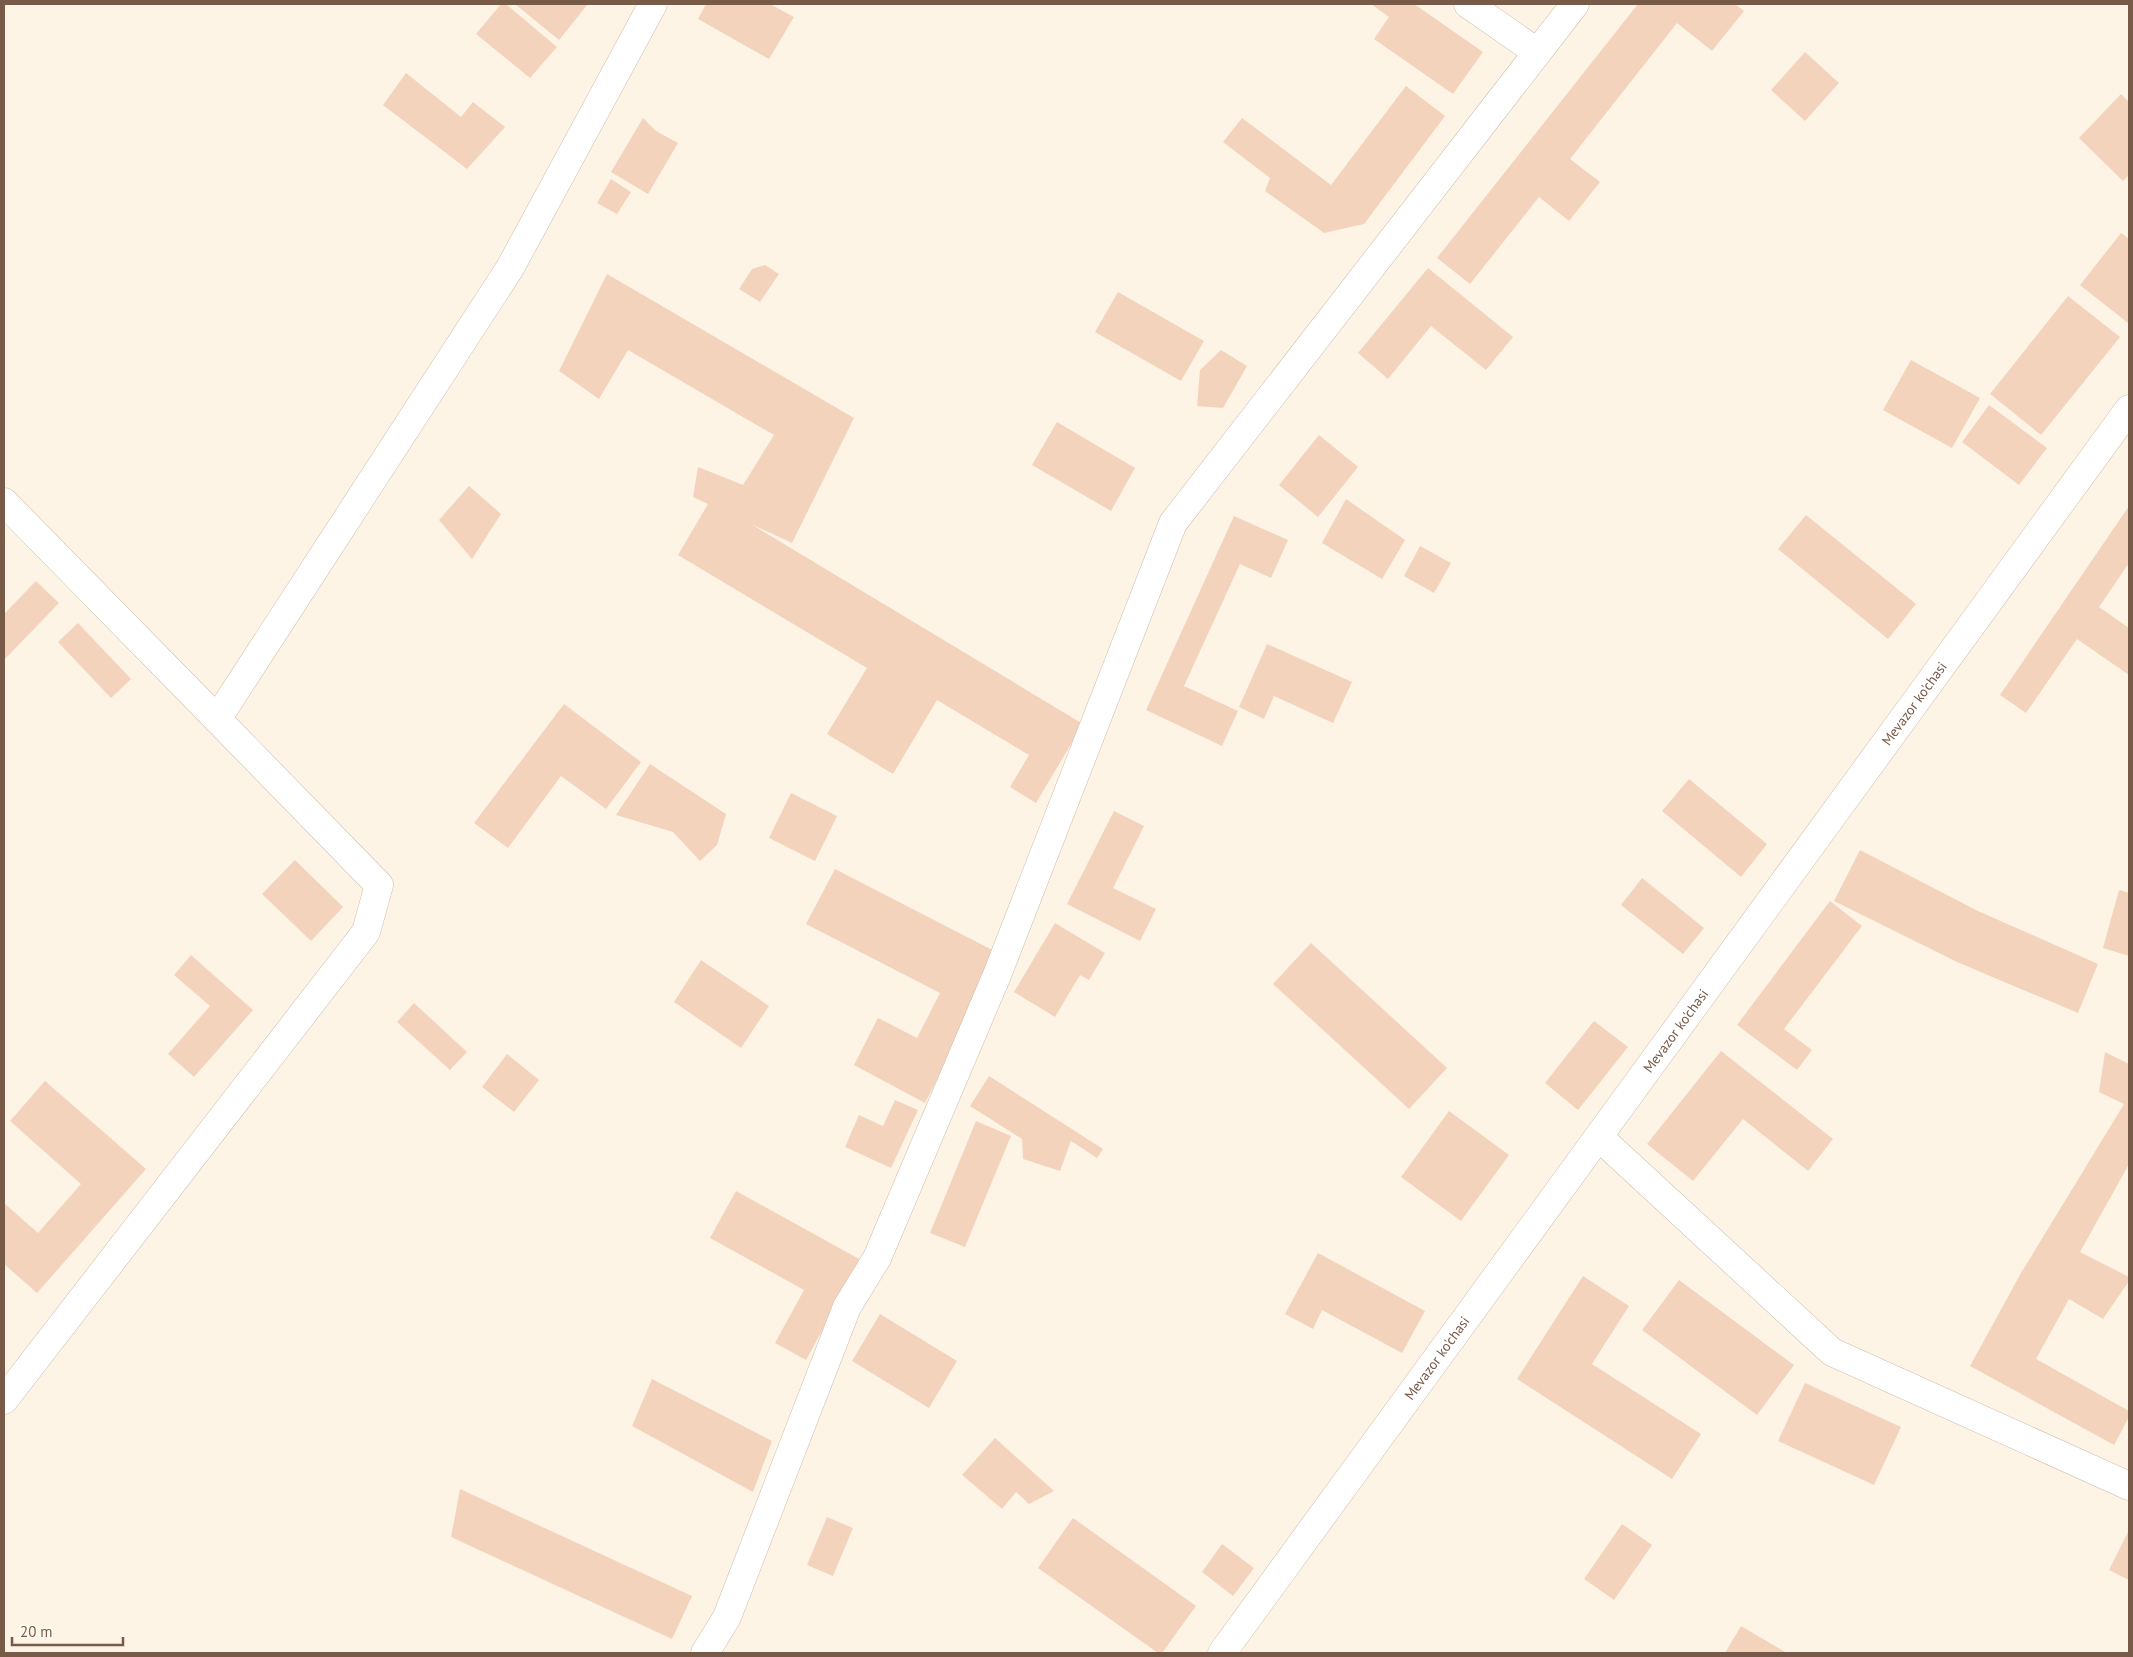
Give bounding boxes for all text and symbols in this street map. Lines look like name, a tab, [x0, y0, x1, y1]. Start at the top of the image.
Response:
street label: Mevazor ko'chasi	[1878, 658, 1951, 749]
street label: Mevazor ko'chasi	[1639, 985, 1712, 1076]
street label: Mevazor ko'chasi	[1401, 1313, 1474, 1403]
scale bar	[12, 1614, 124, 1646]
text: 20 m	[20, 1622, 53, 1641]

